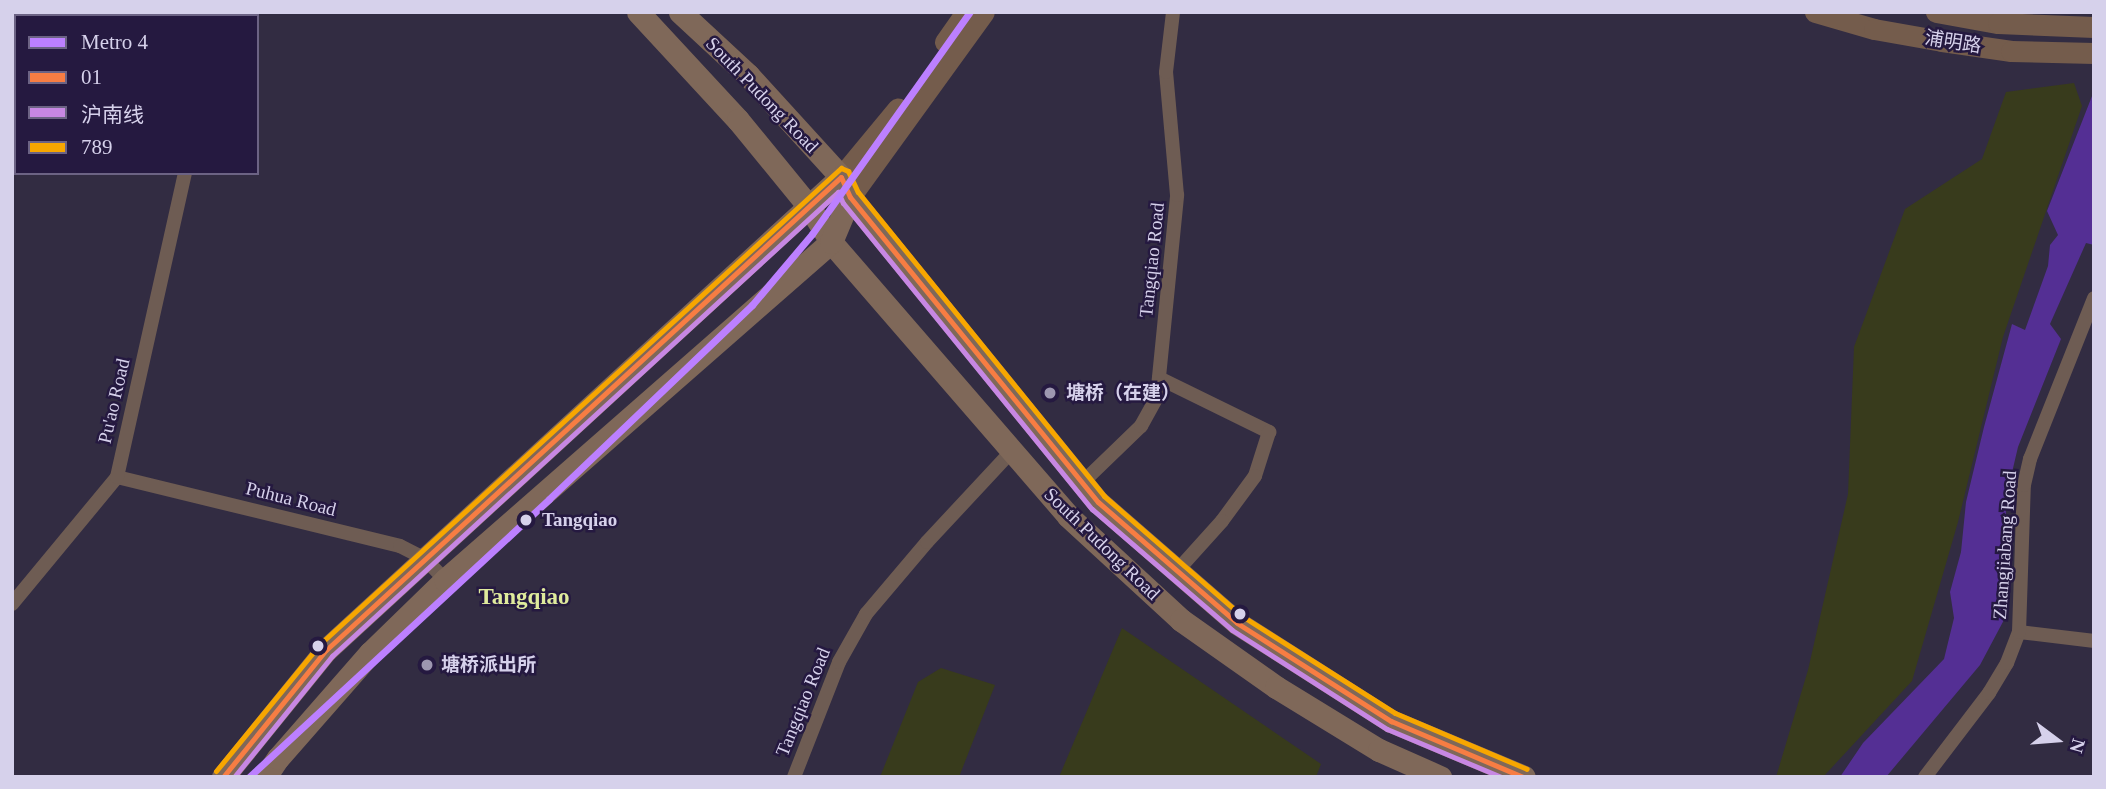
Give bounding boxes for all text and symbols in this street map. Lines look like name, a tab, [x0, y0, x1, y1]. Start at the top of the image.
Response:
legend	[14, 14, 259, 175]
street label: 浦明路	[1923, 26, 1983, 58]
text: Metro 4	[81, 30, 148, 54]
street label: South Pudong Road	[701, 32, 823, 158]
text: 01	[81, 65, 102, 89]
text: 沪南线	[81, 103, 144, 127]
text: 789	[81, 135, 113, 159]
street label: Tangqiao Road	[1135, 201, 1169, 319]
street label: Pu'ao Road	[93, 356, 135, 446]
place label: 塘桥（在建）	[1066, 382, 1180, 404]
marker: 塘桥（在建）	[1040, 383, 1060, 403]
street label: Zhangjiabang Road	[1988, 470, 2022, 620]
street label: Puhua Road	[243, 477, 339, 521]
street label: South Pudong Road	[1039, 483, 1165, 605]
place label: Tangqiao	[542, 509, 617, 531]
marker: Tangqiao	[516, 510, 536, 530]
district label: Tangqiao	[478, 583, 570, 611]
unlabelled marker	[1233, 607, 1247, 621]
unlabelled marker	[311, 639, 325, 653]
street label: Tangqiao Road	[771, 644, 835, 760]
place label: 塘桥派出所	[441, 654, 536, 676]
marker: 塘桥派出所	[419, 657, 435, 673]
north arrow	[2022, 705, 2092, 775]
text: N	[2066, 736, 2090, 755]

